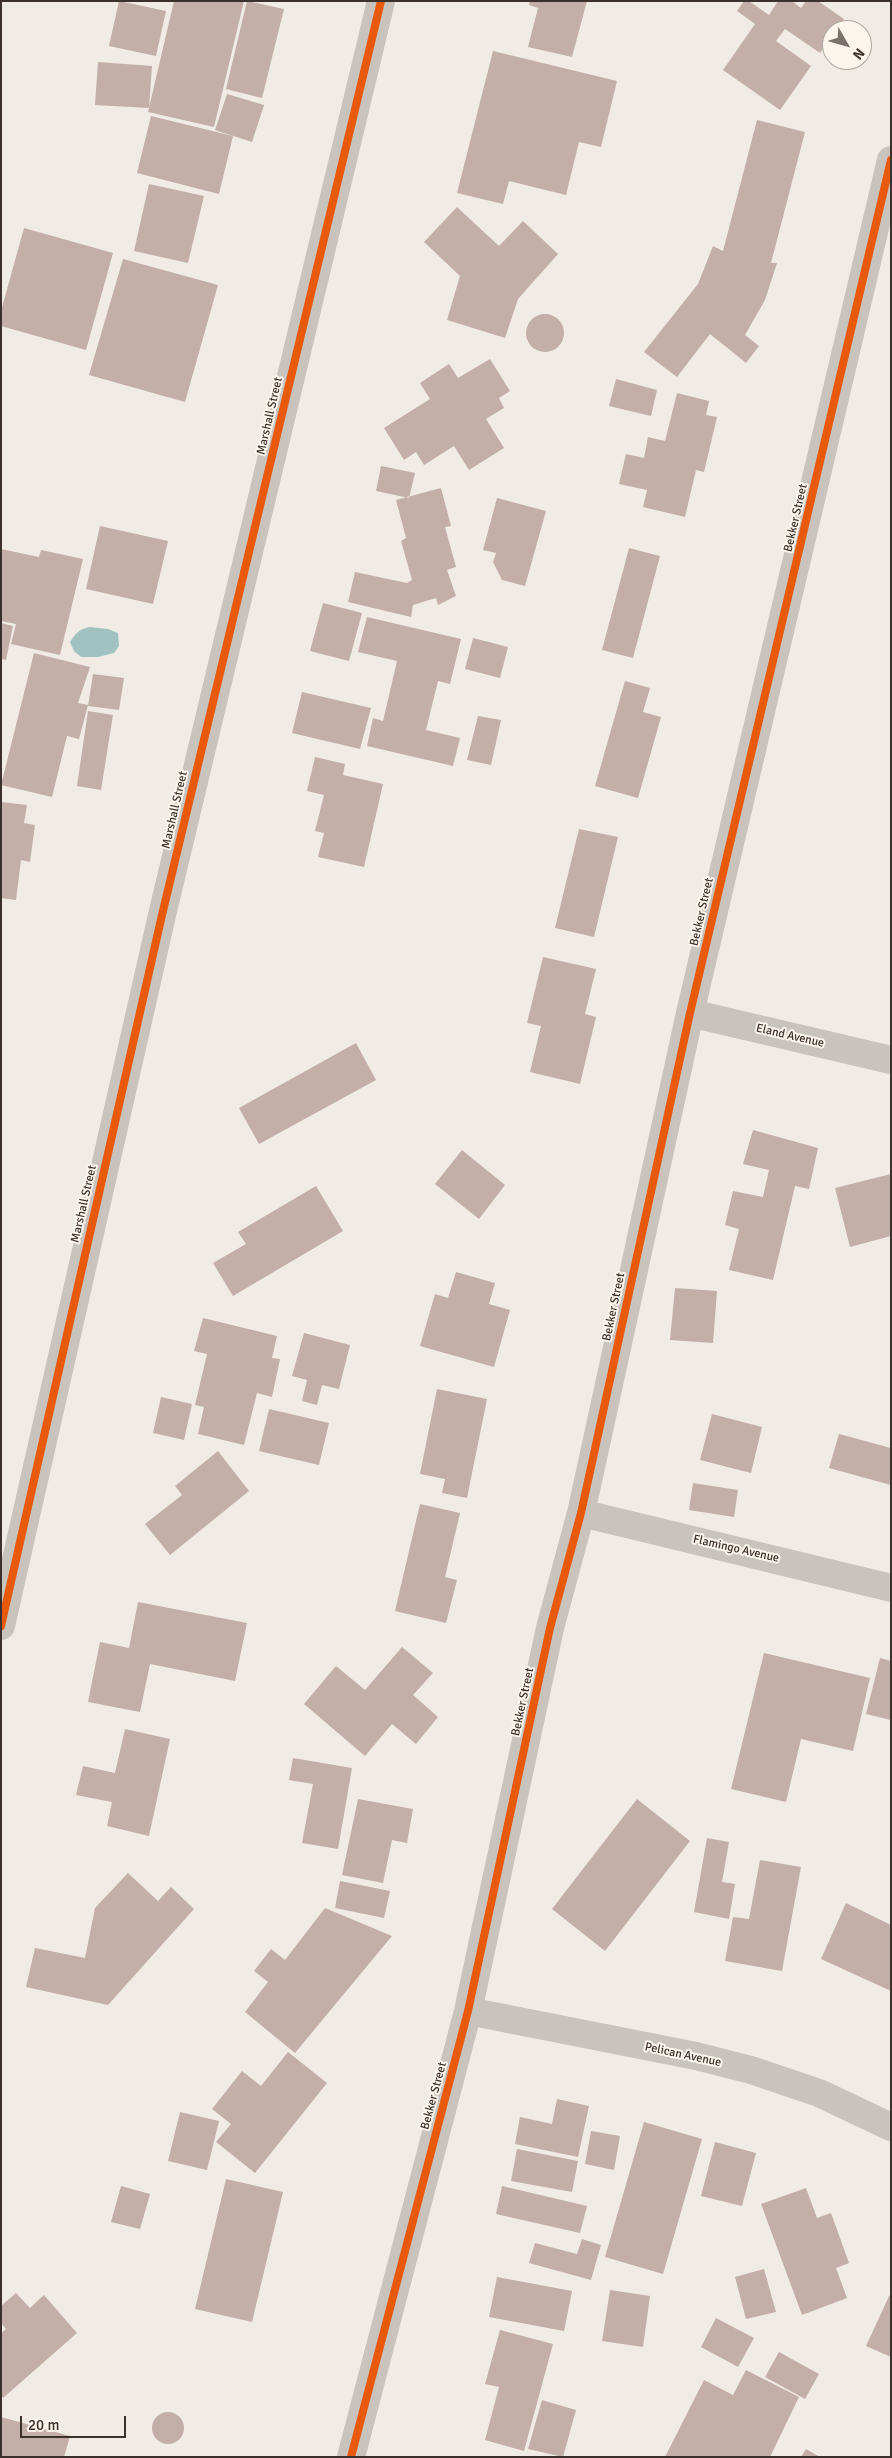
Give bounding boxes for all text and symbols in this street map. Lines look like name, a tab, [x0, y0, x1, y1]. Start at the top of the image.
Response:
north arrow	[822, 20, 872, 70]
text: N	[849, 45, 868, 63]
street label: Marshall Street	[254, 376, 286, 456]
street label: Bekker Street	[781, 483, 811, 553]
street label: Marshall Street	[159, 770, 191, 850]
street label: Bekker Street	[687, 877, 717, 947]
street label: Eland Avenue	[755, 1021, 825, 1051]
street label: Marshall Street	[68, 1164, 100, 1244]
street label: Bekker Street	[600, 1272, 628, 1342]
street label: Flamingo Avenue	[692, 1532, 780, 1566]
street label: Bekker Street	[509, 1667, 537, 1737]
street label: Pelican Avenue	[644, 2040, 722, 2070]
street label: Bekker Street	[418, 2061, 450, 2131]
scale bar	[22, 2406, 129, 2438]
text: 20 m	[28, 2416, 59, 2434]

